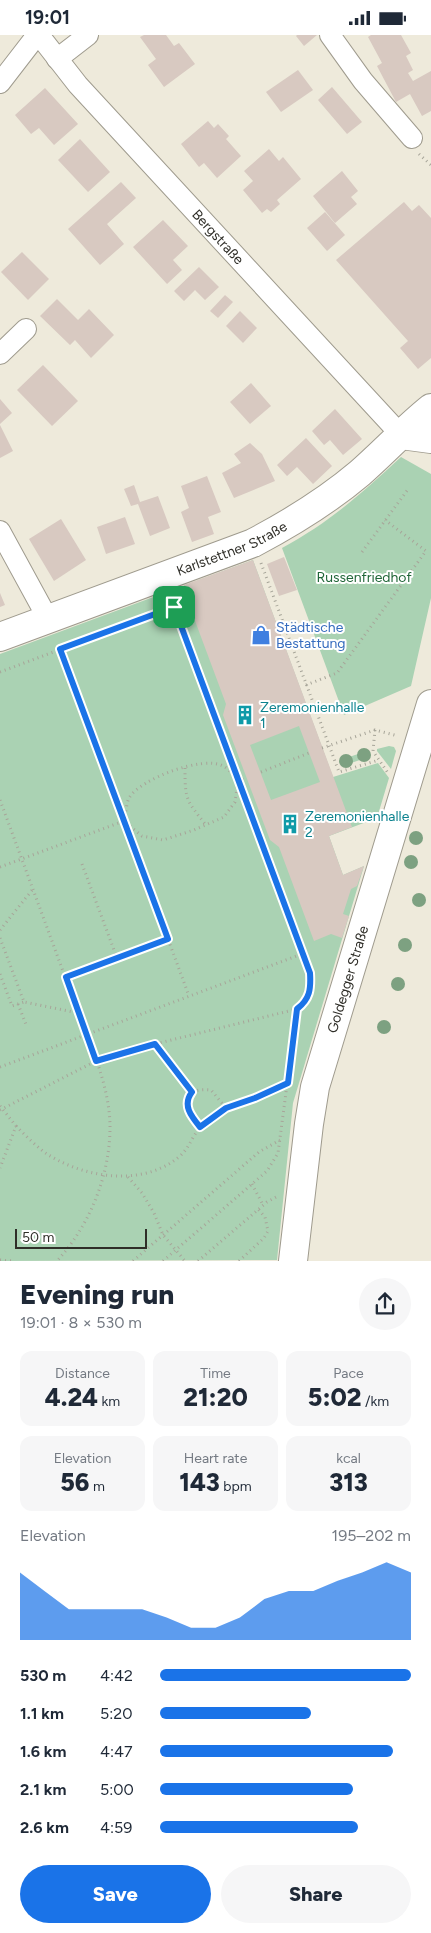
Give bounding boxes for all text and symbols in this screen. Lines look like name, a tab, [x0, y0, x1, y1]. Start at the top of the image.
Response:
text: 19:01	[25, 6, 70, 29]
street label: Bergstraße	[188, 206, 247, 268]
street label: Karlstettner Straße	[174, 518, 290, 580]
park label: Russenfriedhof	[316, 569, 412, 586]
pin	[153, 586, 195, 628]
icon: arrive	[160, 593, 188, 621]
place label: Städtische Bestattung	[276, 619, 346, 652]
shop icon: Städtische Bestattung	[250, 624, 272, 646]
place label: Zeremonienhalle 1	[260, 699, 365, 732]
building icon: Zeremonienhalle 1	[234, 704, 256, 726]
place label: Zeremonienhalle 2	[305, 808, 410, 841]
building icon: Zeremonienhalle 2	[279, 813, 301, 835]
street label: Goldegger Straße	[324, 923, 372, 1035]
scale bar	[15, 1225, 148, 1249]
text: 50 m	[22, 1229, 54, 1246]
text: Evening run	[20, 1277, 174, 1311]
button: share	[359, 1278, 411, 1330]
text: 19:01 · 8 × 530 m	[20, 1313, 142, 1332]
text: Distance	[55, 1365, 110, 1382]
text: Time	[200, 1365, 231, 1382]
text: Pace	[333, 1365, 364, 1382]
text: 4.24	[45, 1382, 98, 1412]
text: 21:20	[183, 1382, 248, 1412]
text: 5:02	[308, 1382, 362, 1412]
text: km	[98, 1393, 120, 1410]
text: /km	[362, 1393, 389, 1410]
text: Elevation	[54, 1450, 111, 1467]
text: Heart rate	[184, 1450, 247, 1467]
text: kcal	[336, 1450, 361, 1467]
text: 56	[60, 1467, 89, 1497]
text: 143	[179, 1467, 220, 1497]
text: 313	[329, 1467, 368, 1497]
text: m	[89, 1478, 105, 1495]
text: bpm	[220, 1478, 252, 1495]
text: Elevation	[20, 1526, 86, 1545]
text: 195–202 m	[332, 1526, 411, 1545]
text: 530 m	[20, 1666, 66, 1685]
text: 4:42	[100, 1666, 133, 1685]
text: 1.1 km	[20, 1704, 64, 1723]
text: 5:20	[100, 1704, 132, 1723]
text: 1.6 km	[20, 1742, 66, 1761]
text: 4:47	[100, 1742, 133, 1761]
text: 2.1 km	[20, 1780, 66, 1799]
text: 5:00	[100, 1780, 134, 1799]
text: 2.6 km	[20, 1818, 69, 1837]
text: 4:59	[100, 1818, 132, 1837]
button: Save	[20, 1865, 211, 1923]
button: Share	[221, 1865, 411, 1923]

